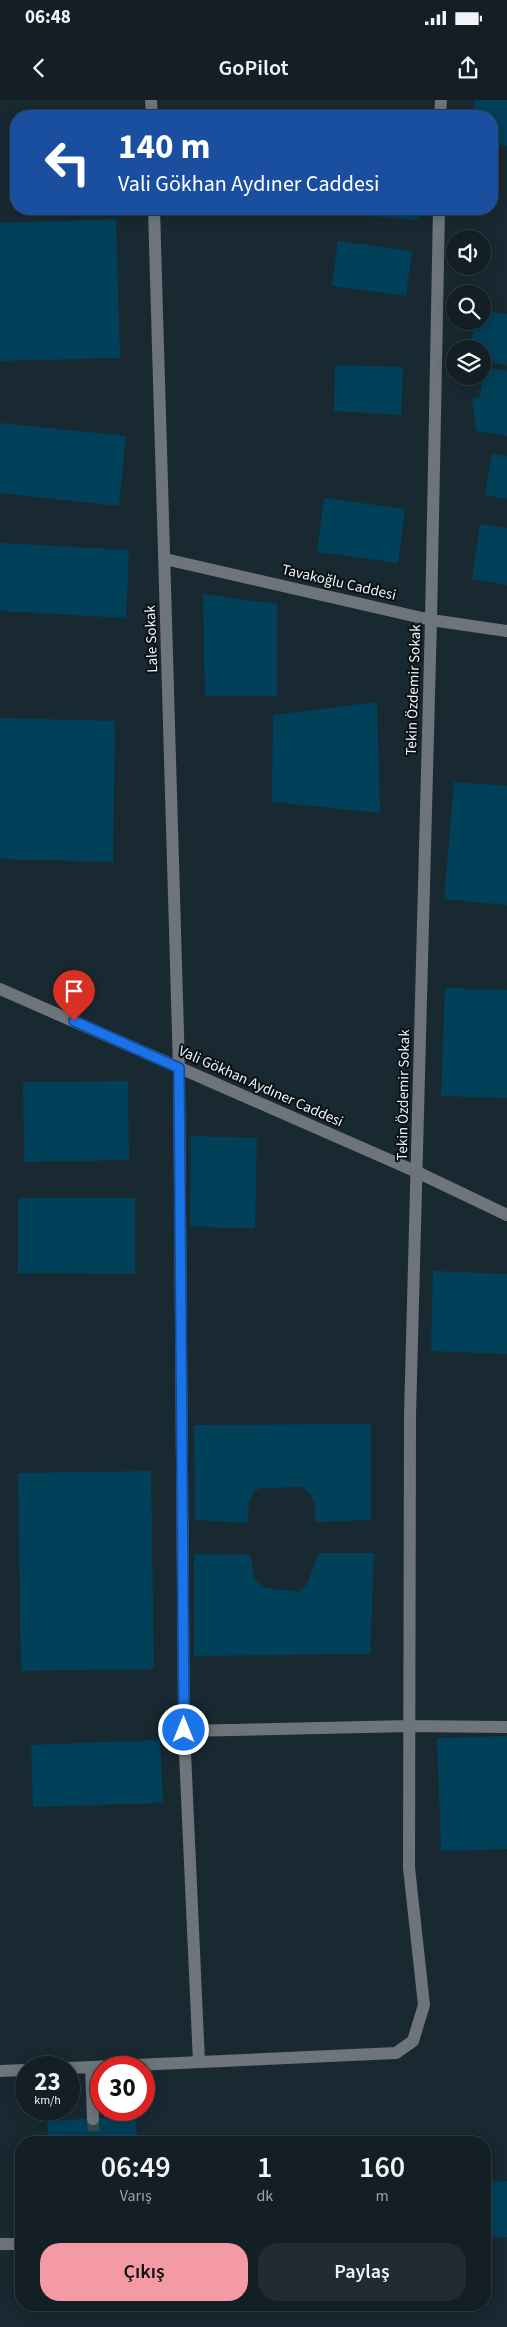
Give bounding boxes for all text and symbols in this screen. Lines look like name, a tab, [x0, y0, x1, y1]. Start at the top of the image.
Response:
text: 06:48	[25, 4, 71, 31]
text: GoPilot	[219, 52, 288, 84]
icon: back	[25, 54, 53, 82]
icon: share	[454, 54, 482, 82]
text: 140 m	[118, 122, 210, 172]
icon: left	[35, 130, 100, 195]
text: Vali Gökhan Aydıner Caddesi	[118, 168, 379, 200]
map controls	[446, 230, 491, 385]
button: sound	[446, 230, 491, 275]
button: search	[446, 285, 491, 330]
button: layers	[446, 340, 491, 385]
street label: Tavakoğlu Caddesi	[280, 559, 398, 606]
street label: Lale Sokak	[140, 604, 163, 673]
street label: Tekin Özdemir Sokak	[401, 623, 426, 756]
pin	[53, 970, 95, 1021]
icon: arrive	[60, 977, 88, 1005]
street label: Tekin Özdemir Sokak	[392, 1029, 415, 1161]
street label: Vali Gökhan Aydıner Caddesi	[175, 1041, 346, 1132]
position arrow	[157, 1703, 209, 1755]
speed limit sign: 30	[90, 2056, 155, 2121]
text: 23	[34, 2064, 61, 2100]
text: km/h	[34, 2092, 61, 2109]
text: 06:49	[101, 2146, 171, 2189]
text: 1	[257, 2146, 273, 2189]
text: 160	[359, 2146, 405, 2189]
text: Varış	[120, 2185, 152, 2207]
text: dk	[256, 2185, 273, 2207]
text: m	[375, 2185, 389, 2207]
button: Çıkış	[40, 2243, 248, 2301]
button: Paylaş	[258, 2243, 466, 2301]

